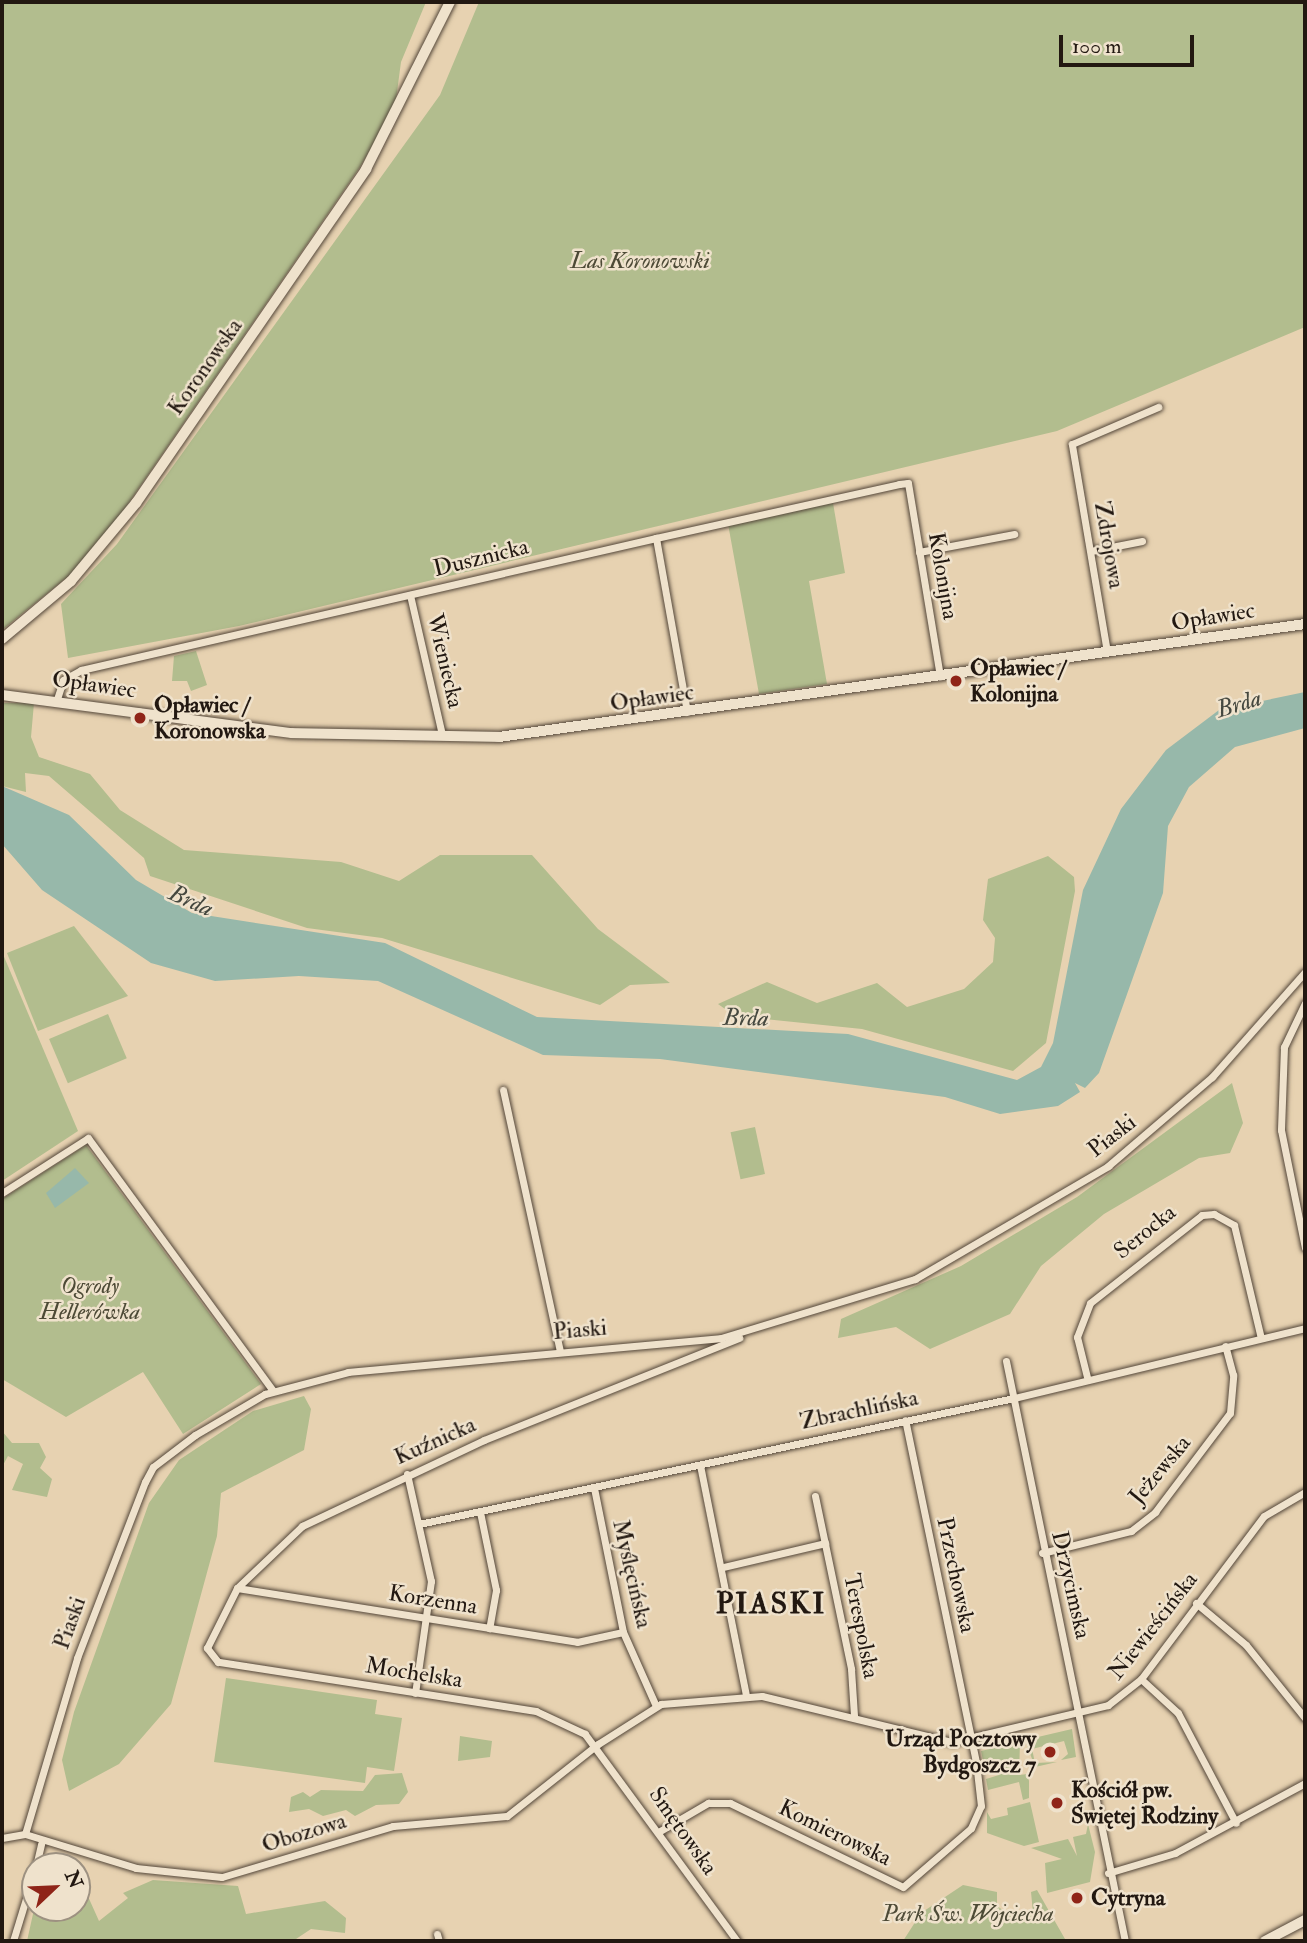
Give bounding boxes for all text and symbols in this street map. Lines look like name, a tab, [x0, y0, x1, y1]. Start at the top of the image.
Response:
scale bar	[1062, 21, 1197, 65]
text: 100 m	[1072, 33, 1122, 60]
park label: Las Koronowski	[570, 247, 710, 275]
street label: Koronowska	[162, 313, 248, 421]
street label: Zdrojowa	[1088, 499, 1130, 591]
street label: Kolonijna	[922, 530, 964, 622]
street label: Dusznicka	[431, 533, 531, 583]
street label: Opławiec	[1169, 597, 1257, 637]
street label: Wieniecka	[421, 611, 469, 711]
place label: Opławiec / Kolonijna	[970, 654, 1065, 708]
street label: Opławiec	[50, 665, 138, 705]
marker: Opławiec / Kolonijna	[948, 673, 964, 689]
street label: Opławiec	[608, 678, 696, 718]
water label: Brda	[1213, 684, 1265, 724]
place label: Opławiec / Koronowska	[154, 691, 265, 745]
marker: Opławiec / Koronowska	[132, 710, 148, 726]
water label: Brda	[164, 879, 218, 923]
water label: Brda	[723, 1003, 769, 1033]
street label: Piaski	[1082, 1109, 1142, 1163]
street label: Serocka	[1109, 1199, 1181, 1265]
park label: Ogrody Hellerówka	[40, 1272, 140, 1326]
street label: Piaski	[552, 1314, 608, 1346]
street label: Zbrachlińska	[798, 1384, 920, 1436]
street label: Kuźnicka	[390, 1411, 480, 1471]
street label: Jeżewska	[1123, 1430, 1197, 1510]
street label: Przechowska	[930, 1515, 982, 1635]
street label: Myślęcińska	[606, 1517, 658, 1631]
street label: Drzycimska	[1045, 1528, 1097, 1642]
street label: Niewieścińska	[1102, 1567, 1204, 1685]
street label: Terespolska	[837, 1571, 885, 1681]
street label: Korzenna	[387, 1579, 479, 1621]
district label: PIASKI	[717, 1586, 825, 1622]
street label: Piaski	[48, 1593, 92, 1653]
street label: Mochelska	[364, 1652, 464, 1694]
place label: Urząd Pocztowy Bydgoszcz 7	[885, 1725, 1036, 1779]
marker: Urząd Pocztowy Bydgoszcz 7	[1042, 1744, 1058, 1760]
place label: Kościół pw. Świętej Rodziny	[1071, 1776, 1218, 1830]
street label: Smętowska	[643, 1782, 723, 1880]
street label: Komierowska	[774, 1794, 896, 1872]
marker: Kościół pw. Świętej Rodziny	[1049, 1795, 1065, 1811]
street label: Obozowa	[258, 1807, 350, 1859]
north arrow	[21, 1852, 91, 1922]
text: N	[59, 1867, 88, 1892]
place label: Cytryna	[1091, 1884, 1165, 1912]
marker: Cytryna	[1069, 1890, 1085, 1906]
park label: Park Św. Wojciecha	[882, 1900, 1054, 1928]

